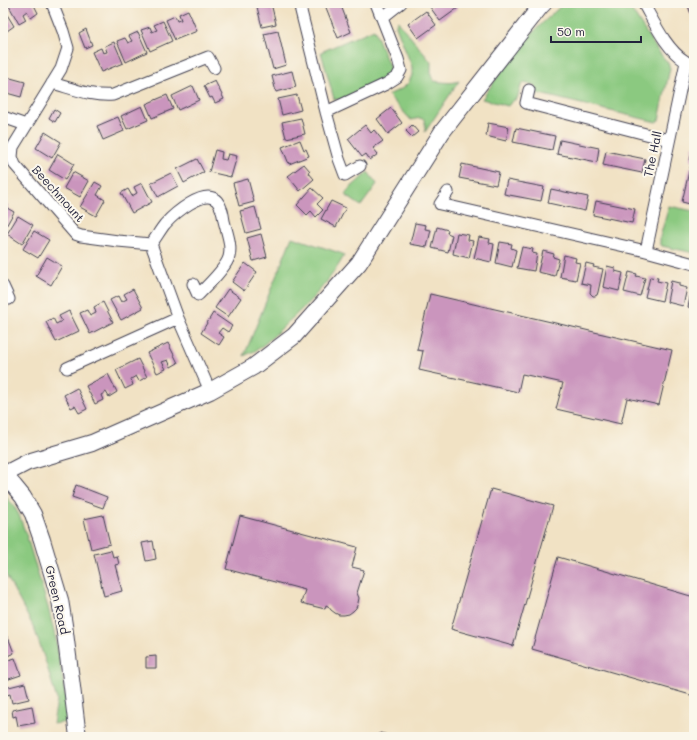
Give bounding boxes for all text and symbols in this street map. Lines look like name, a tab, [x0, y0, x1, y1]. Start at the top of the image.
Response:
scale bar	[551, 18, 641, 44]
text: 50 m	[557, 23, 585, 39]
street label: The Hall	[639, 129, 665, 178]
street label: Beechmount	[29, 161, 89, 225]
street label: Green Road	[42, 564, 74, 636]

